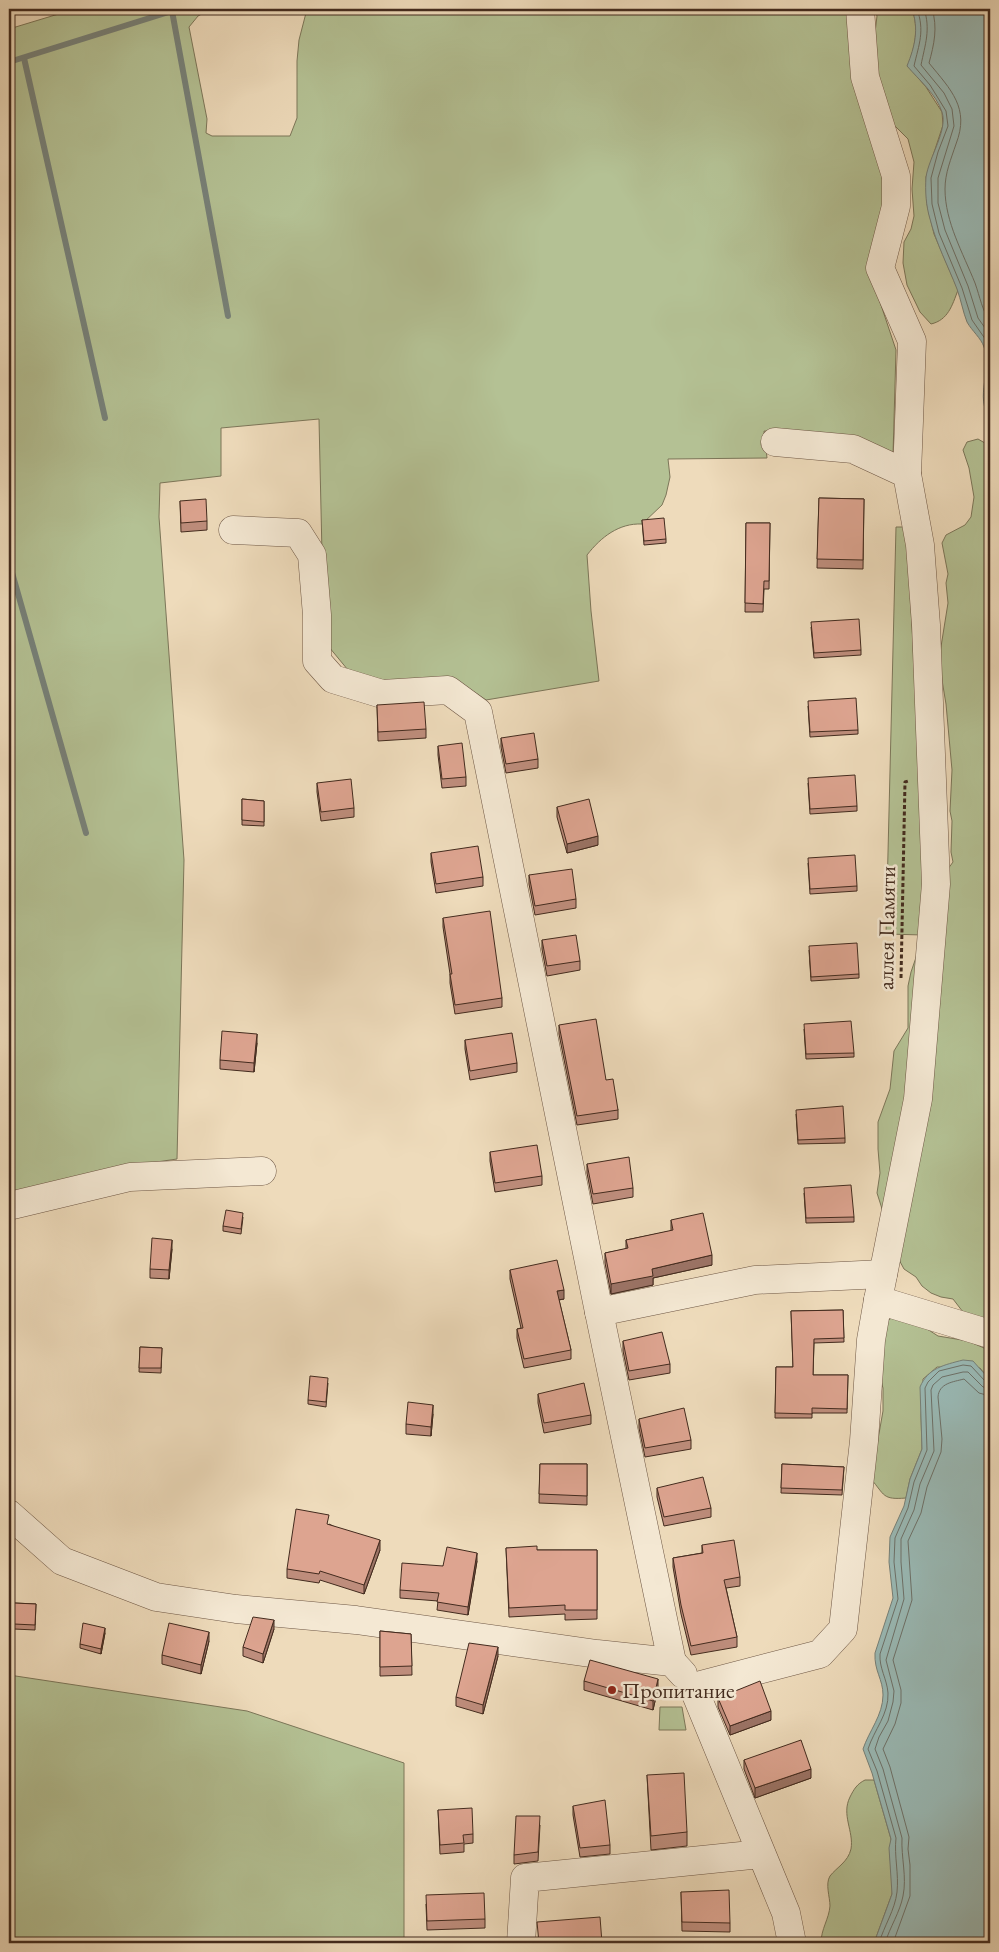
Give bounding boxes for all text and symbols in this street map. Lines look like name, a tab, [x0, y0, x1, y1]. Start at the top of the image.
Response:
street label: аллея Памяти	[871, 865, 902, 990]
place label: Пропитание	[622, 1676, 735, 1705]
marker: Пропитание	[606, 1684, 618, 1696]

